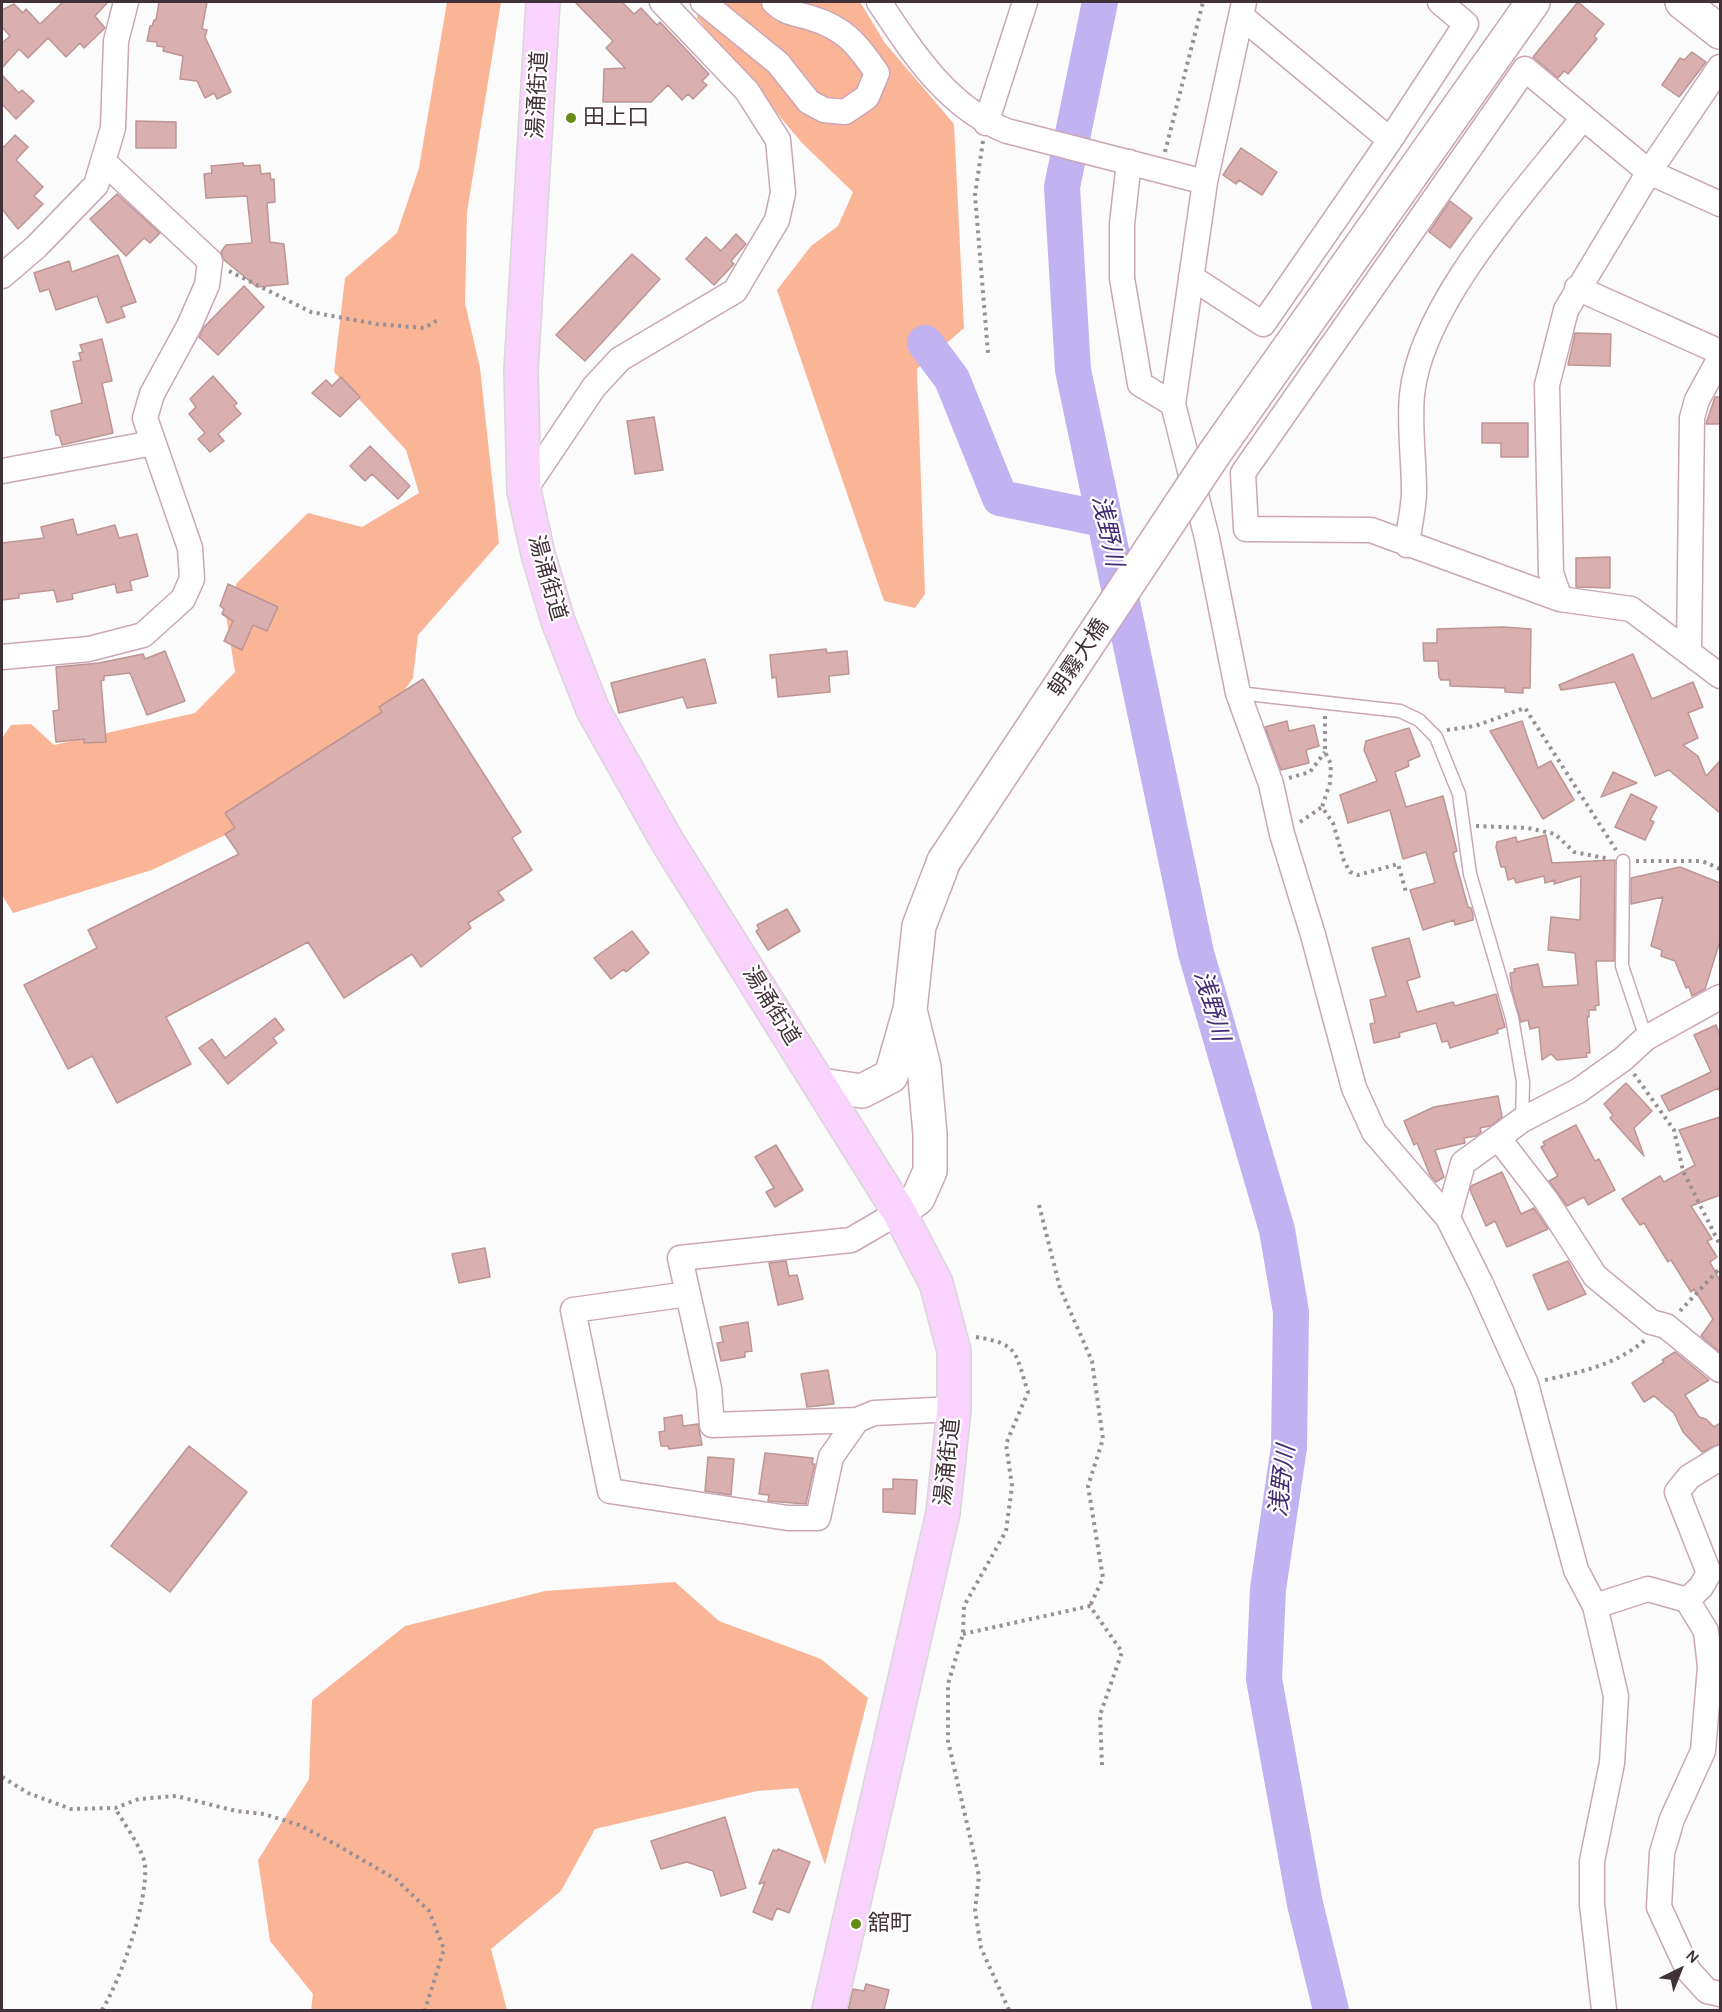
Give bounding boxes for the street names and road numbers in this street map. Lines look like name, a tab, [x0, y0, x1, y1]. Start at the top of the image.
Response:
street label: 湯涌街道	[523, 50, 553, 140]
street label: 湯涌街道	[522, 532, 572, 624]
street label: 朝霧大橋	[1043, 614, 1115, 702]
street label: 湯涌街道	[736, 962, 806, 1050]
street label: 湯涌街道	[930, 1417, 966, 1507]

